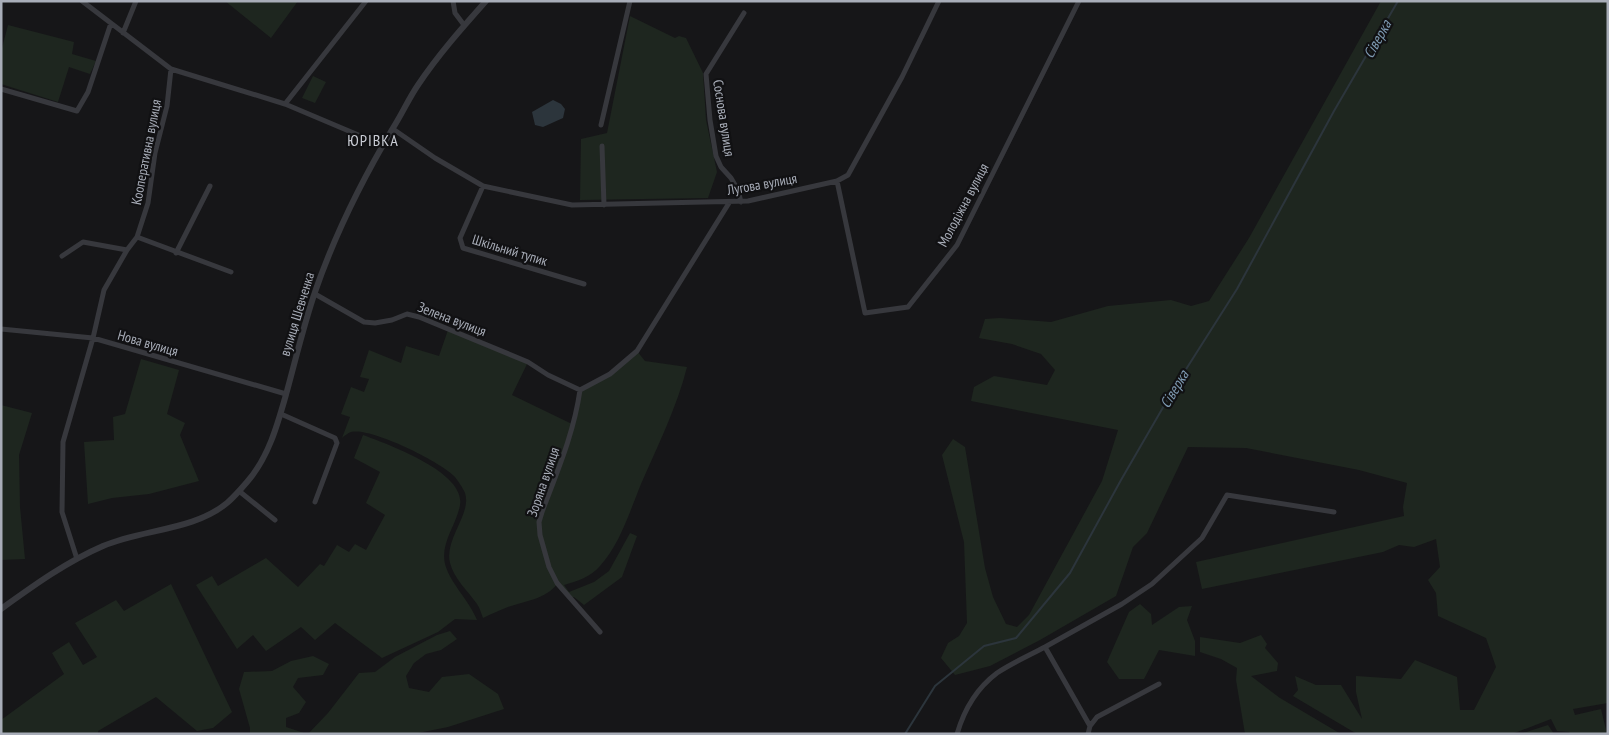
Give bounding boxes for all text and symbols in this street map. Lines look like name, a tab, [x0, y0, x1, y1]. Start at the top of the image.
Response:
water label: Сіверка	[1359, 16, 1396, 61]
street label: Соснова вулиця	[709, 78, 739, 158]
street label: Кооперативна вулиця	[127, 98, 165, 206]
district label: ЮРІВКА	[347, 130, 399, 150]
street label: Молодіжна вулиця	[933, 160, 993, 250]
street label: Лугова вулиця	[725, 169, 798, 199]
street label: Шкільний тупик	[470, 230, 550, 270]
street label: вулиця Шевченка	[276, 270, 318, 358]
street label: Зелена вулиця	[415, 298, 489, 340]
street label: Нова вулиця	[116, 326, 180, 360]
water label: Сіверка	[1155, 366, 1193, 411]
street label: Зоряна вулиця	[523, 445, 563, 519]

